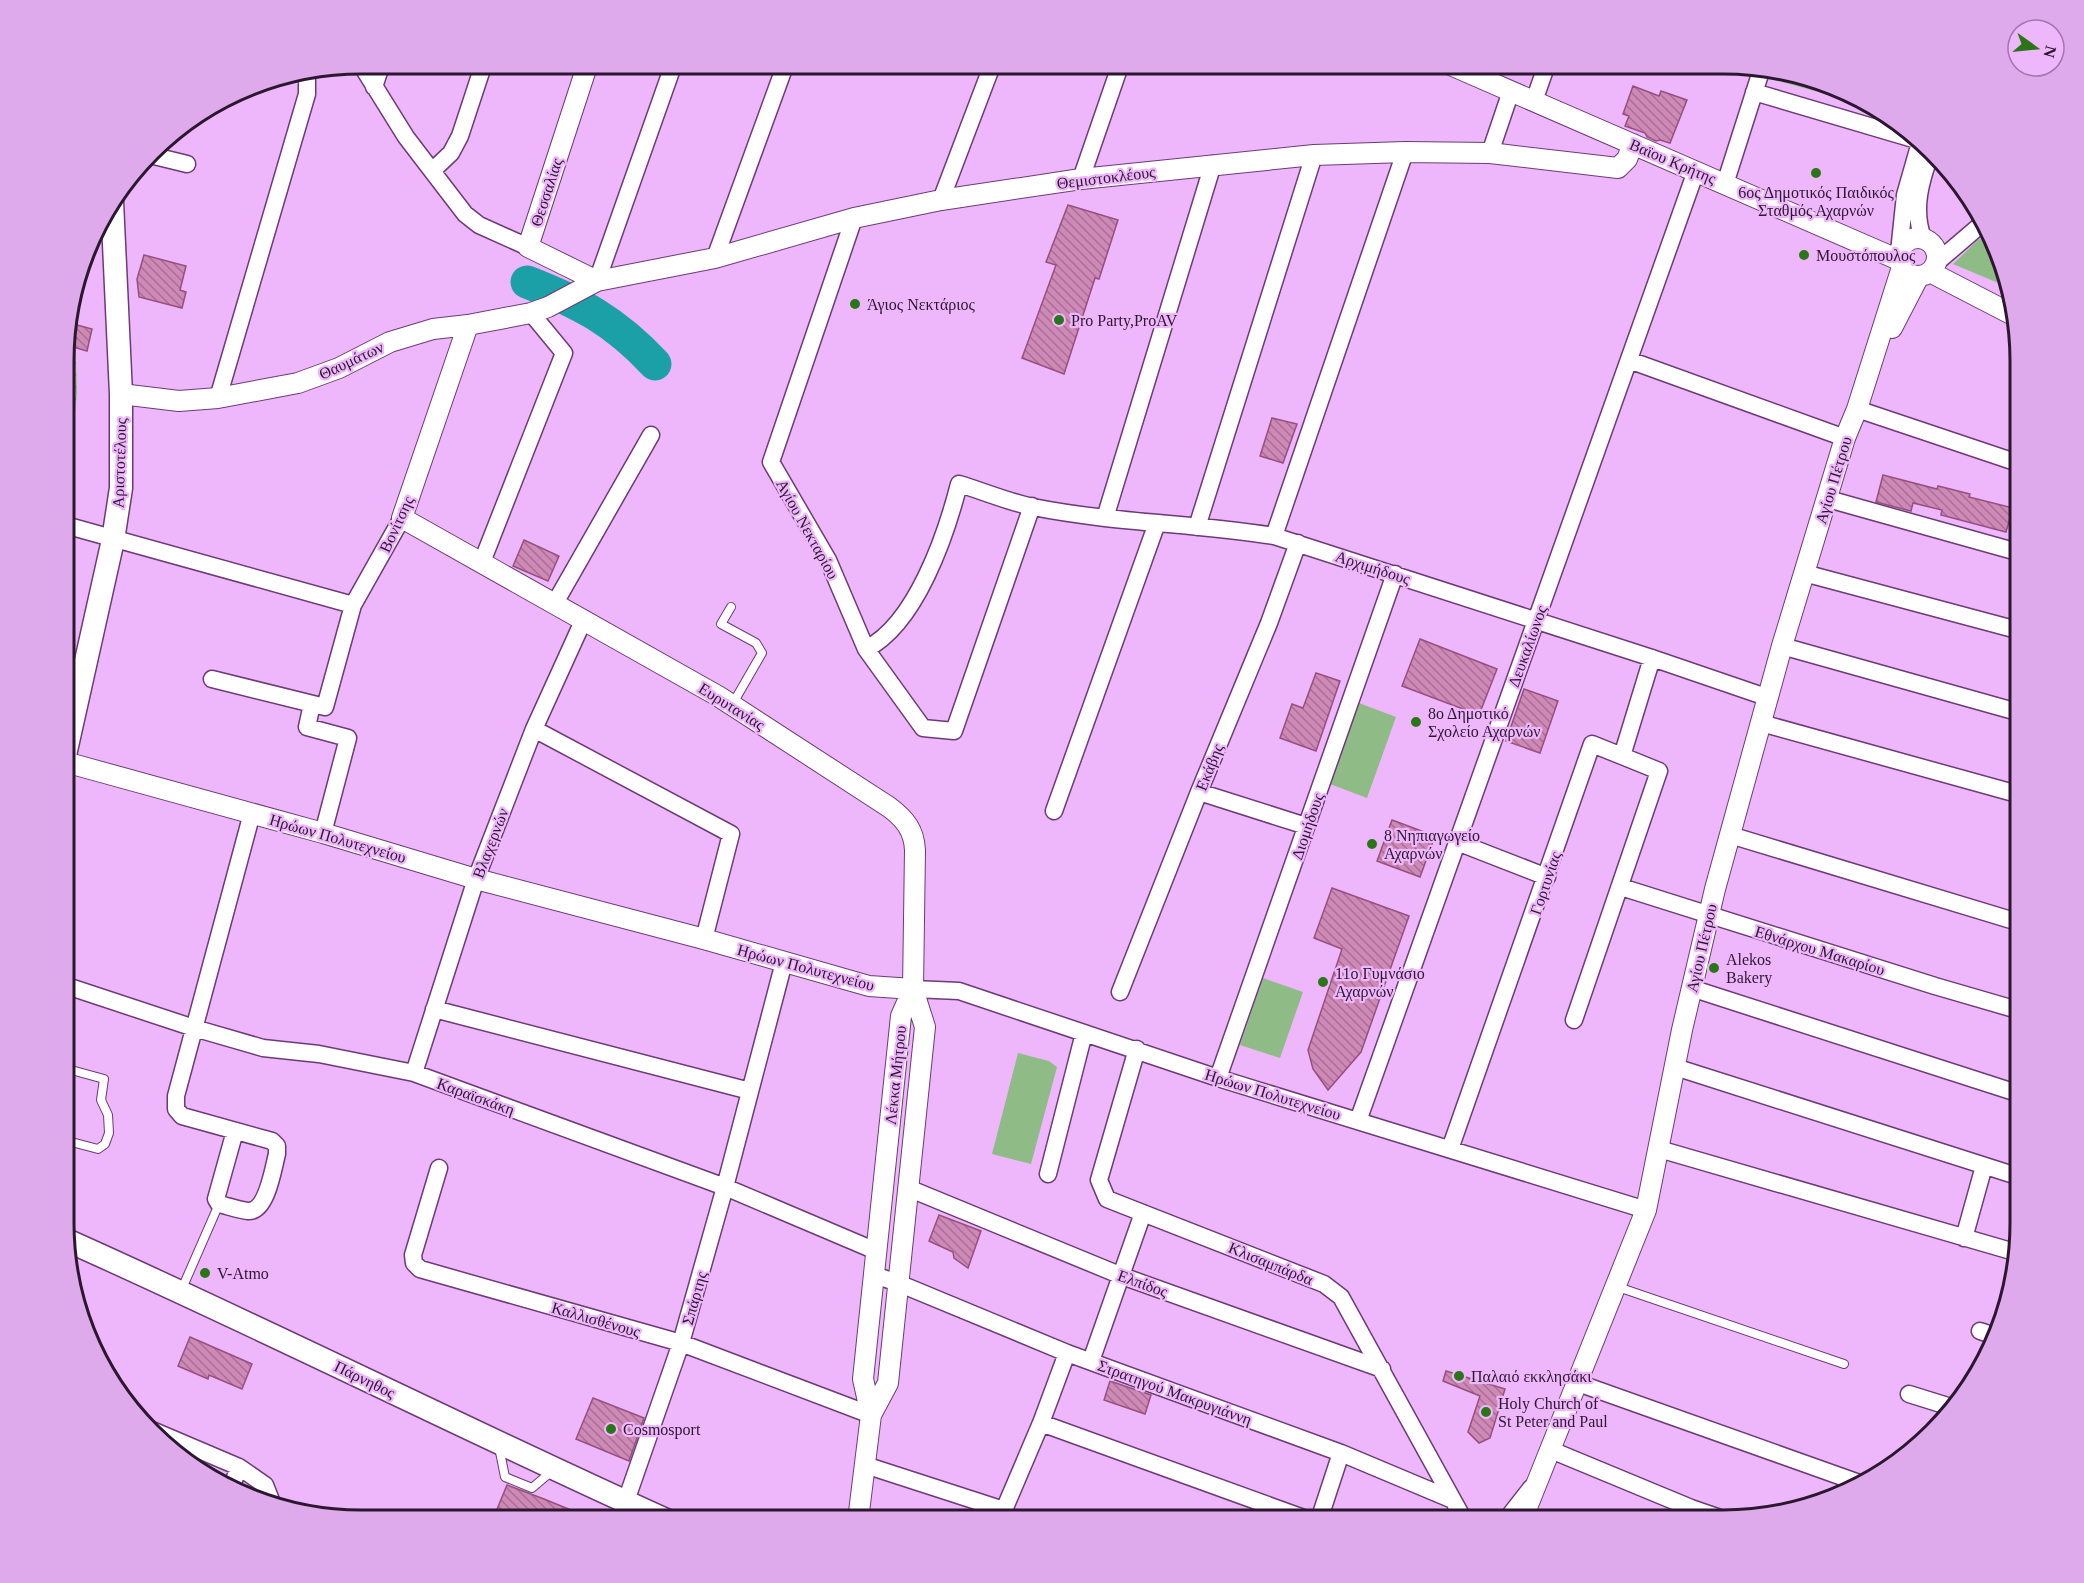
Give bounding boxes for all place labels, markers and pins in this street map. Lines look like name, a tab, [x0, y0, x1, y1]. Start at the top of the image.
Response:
marker: 6ος Δημοτικός Παιδικός Σταθμός Αχαρνών	[1809, 166, 1823, 180]
place label: 6ος Δημοτικός Παιδικός Σταθμός Αχαρνών	[1738, 184, 1894, 220]
place label: Μουστόπουλος	[1816, 247, 1916, 264]
marker: Μουστόπουλος	[1797, 248, 1811, 262]
place label: Άγιος Νεκτάριος	[867, 296, 976, 314]
marker: Άγιος Νεκτάριος	[848, 297, 862, 311]
place label: Pro Party,ProAV	[1071, 312, 1178, 330]
marker: Pro Party,ProAV	[1052, 313, 1066, 327]
place label: 8ο Δημοτικό Σχολείο Αχαρνών	[1428, 705, 1541, 741]
marker: 8ο Δημοτικό Σχολείο Αχαρνών	[1409, 715, 1423, 729]
place label: 8 Νηπιαγωγείο Αχαρνών	[1384, 827, 1480, 863]
marker: 8 Νηπιαγωγείο Αχαρνών	[1365, 837, 1379, 851]
place label: Alekos Bakery	[1726, 951, 1772, 987]
marker: Alekos Bakery	[1707, 961, 1721, 975]
place label: 11ο Γυμνάσιο Αχαρνών	[1335, 965, 1425, 1001]
marker: 11ο Γυμνάσιο Αχαρνών	[1316, 975, 1330, 989]
place label: V-Atmo	[217, 1265, 269, 1282]
marker: V-Atmo	[198, 1266, 212, 1280]
place label: Παλαιό εκκλησάκι	[1471, 1368, 1592, 1386]
marker: Παλαιό εκκλησάκι	[1452, 1369, 1466, 1383]
place label: Holy Church of St Peter and Paul	[1498, 1395, 1608, 1430]
marker: Holy Church of St Peter and Paul	[1479, 1405, 1493, 1419]
place label: Cosmosport	[623, 1421, 701, 1439]
marker: Cosmosport	[604, 1422, 618, 1436]

